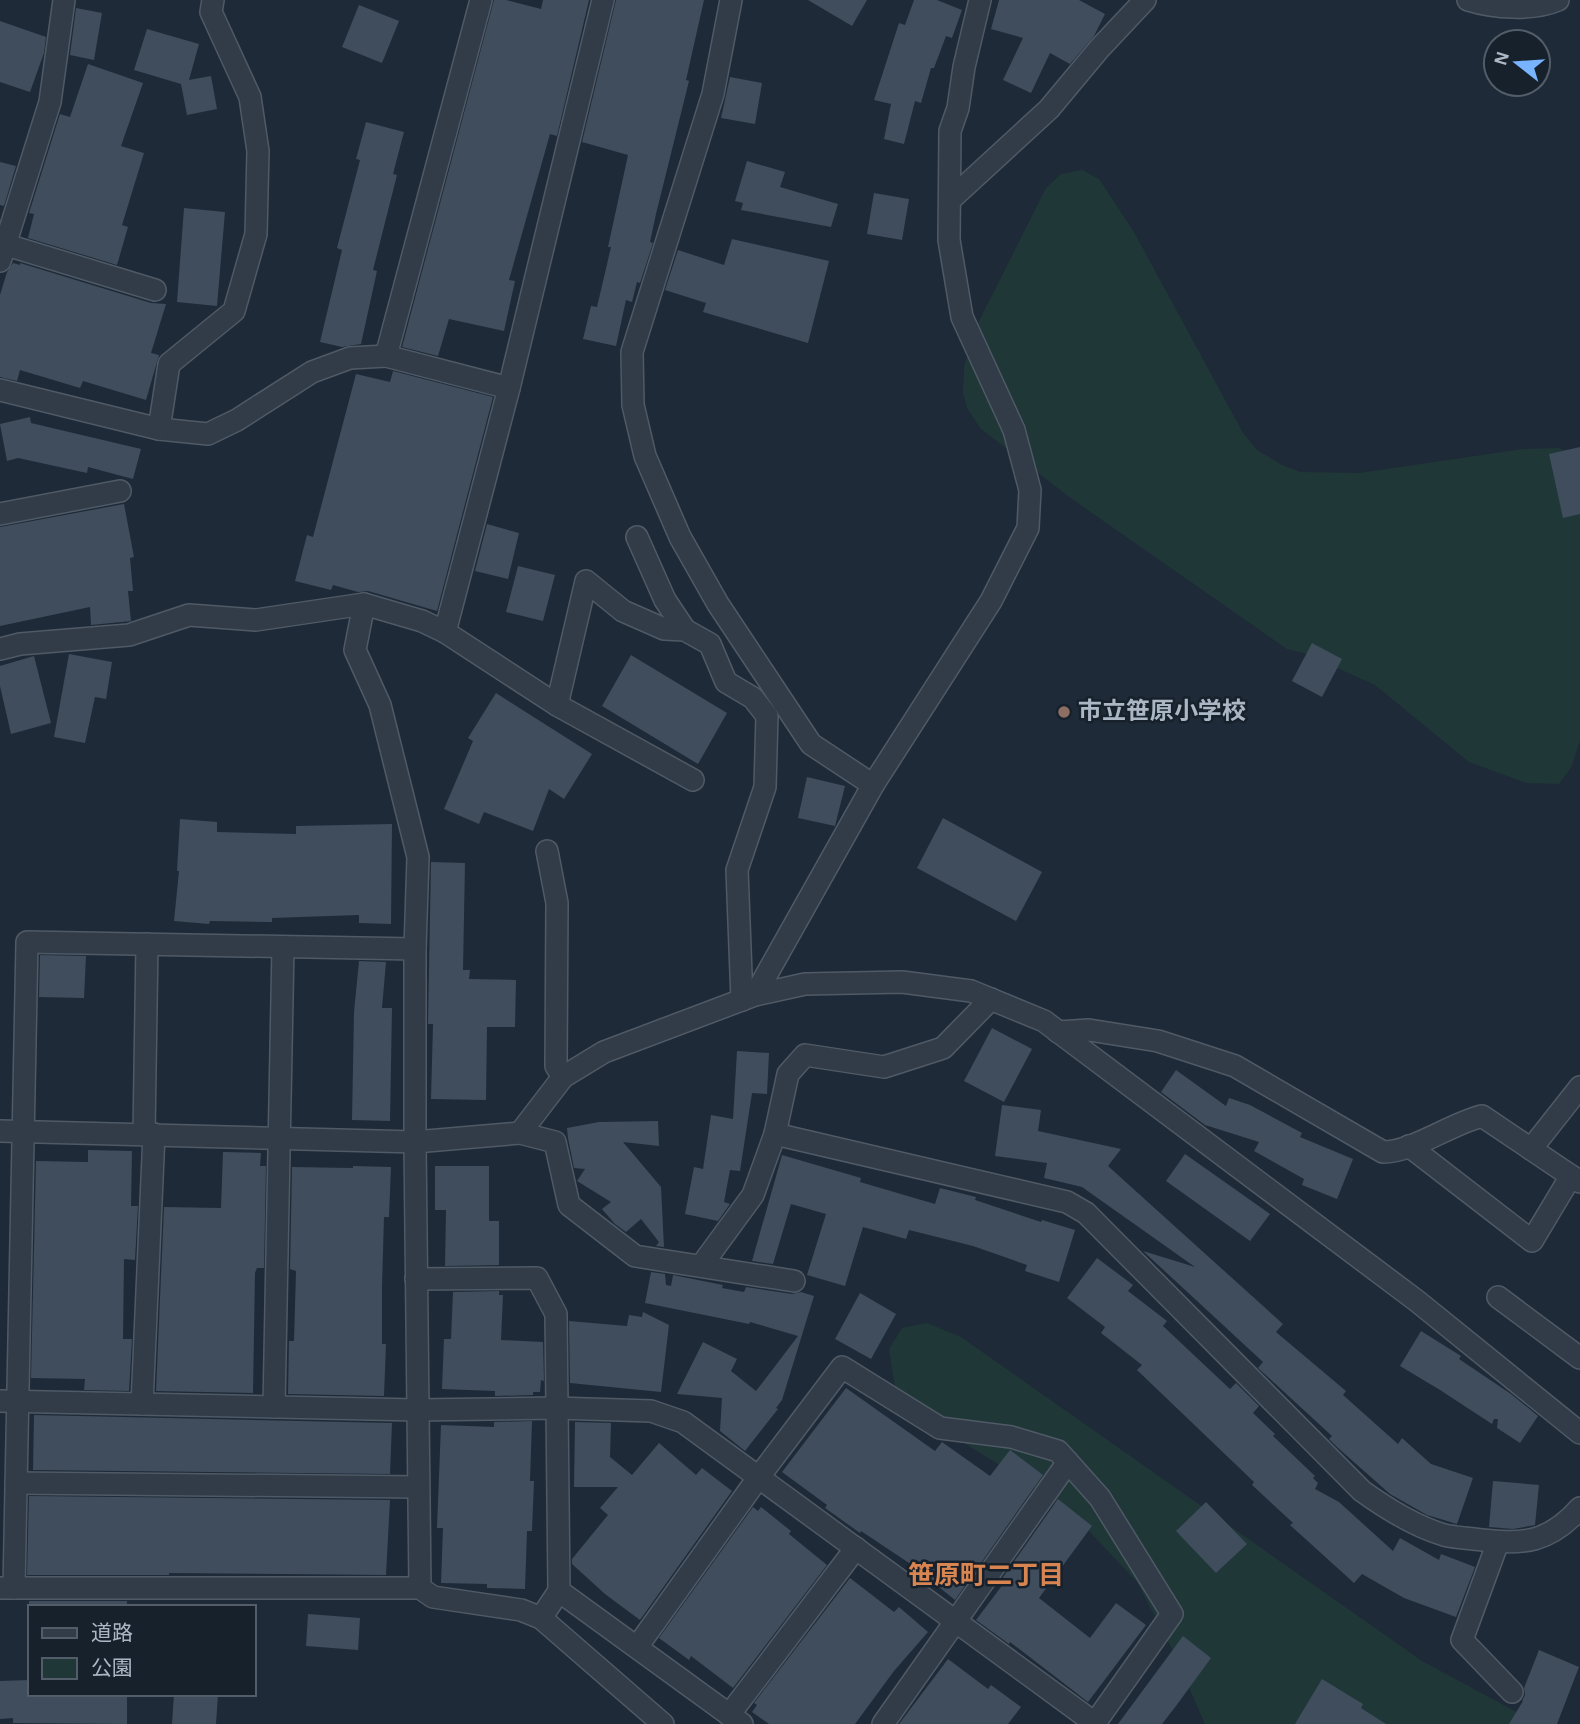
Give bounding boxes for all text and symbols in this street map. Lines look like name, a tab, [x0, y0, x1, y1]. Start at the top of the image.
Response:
north arrow	[1482, 28, 1552, 98]
text: N	[1491, 49, 1513, 68]
place label: 市立笹原小学校	[1078, 698, 1246, 724]
marker: 市立笹原小学校	[1056, 704, 1072, 720]
district label: 笹原町二丁目	[908, 1561, 1064, 1589]
legend	[28, 1605, 256, 1696]
text: 道路	[91, 1622, 133, 1644]
text: 公園	[91, 1658, 133, 1679]

